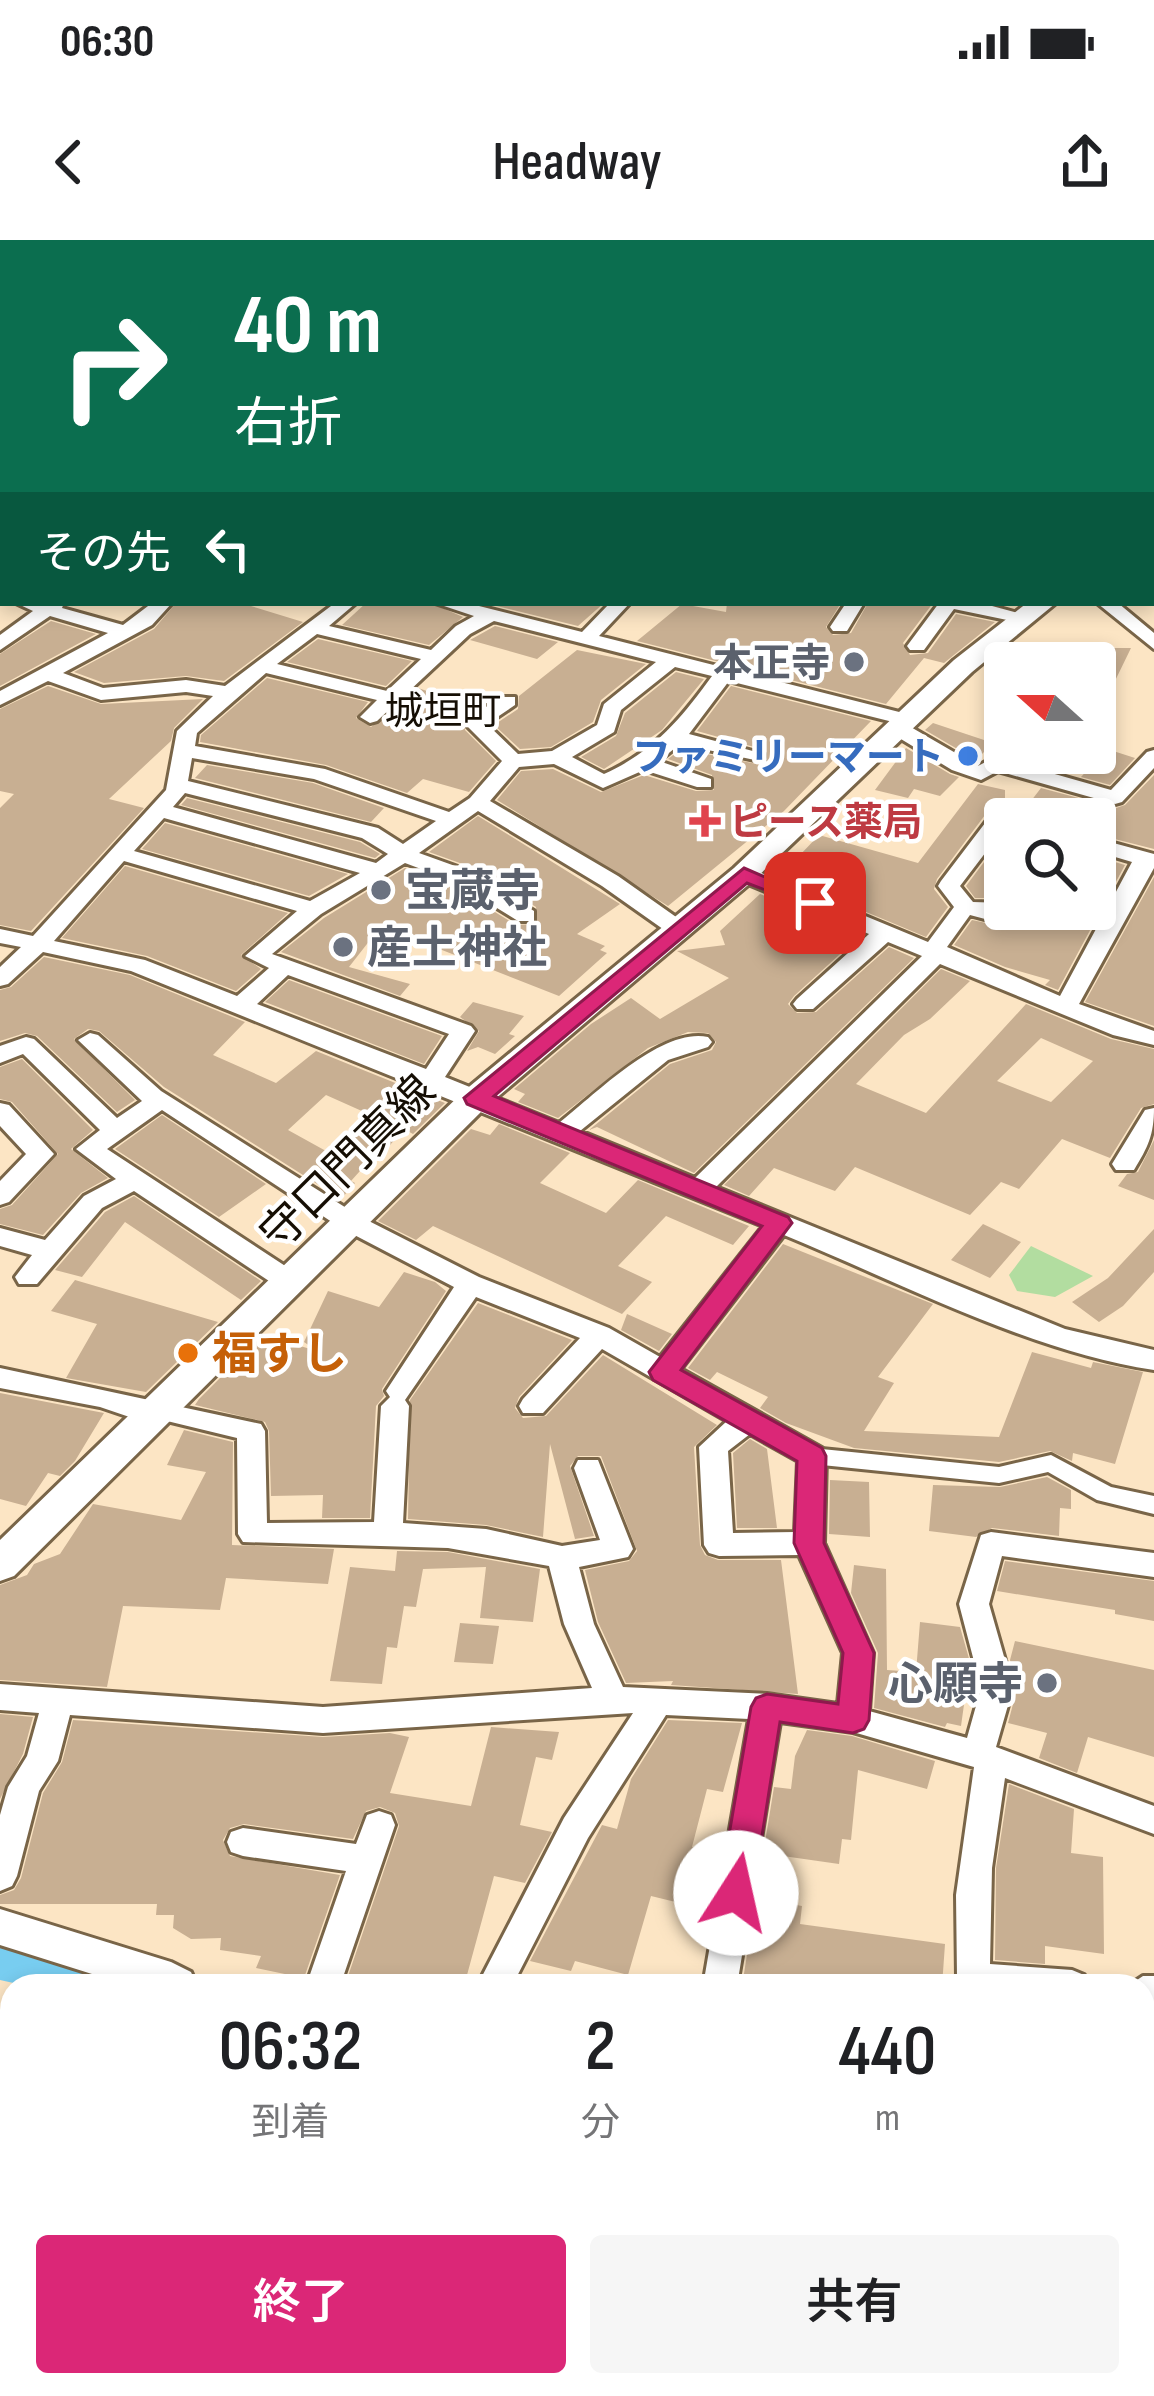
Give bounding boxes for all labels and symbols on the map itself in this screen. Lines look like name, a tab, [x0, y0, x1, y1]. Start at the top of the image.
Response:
place label: 本正寺	[713, 641, 830, 688]
north arrow	[984, 642, 1116, 774]
marker: 本正寺	[841, 649, 867, 675]
district label: 城垣町	[384, 689, 502, 736]
place label: ファミリーマート	[632, 735, 944, 782]
marker: ファミリーマート	[955, 743, 981, 769]
place label: ピース薬局	[729, 800, 922, 847]
marker: ピース薬局	[692, 808, 718, 834]
pin	[764, 852, 866, 954]
place label: 宝蔵寺	[405, 865, 540, 920]
marker: 宝蔵寺	[368, 877, 394, 903]
place label: 産土神社	[367, 922, 547, 977]
marker: 産土神社	[330, 934, 356, 960]
street label: 守口門真線	[250, 1065, 448, 1263]
place label: 福すし	[212, 1328, 347, 1383]
marker: 福すし	[175, 1340, 201, 1366]
place label: 心願寺	[888, 1658, 1023, 1713]
marker: 心願寺	[1034, 1670, 1060, 1696]
position arrow	[673, 1830, 799, 1956]

